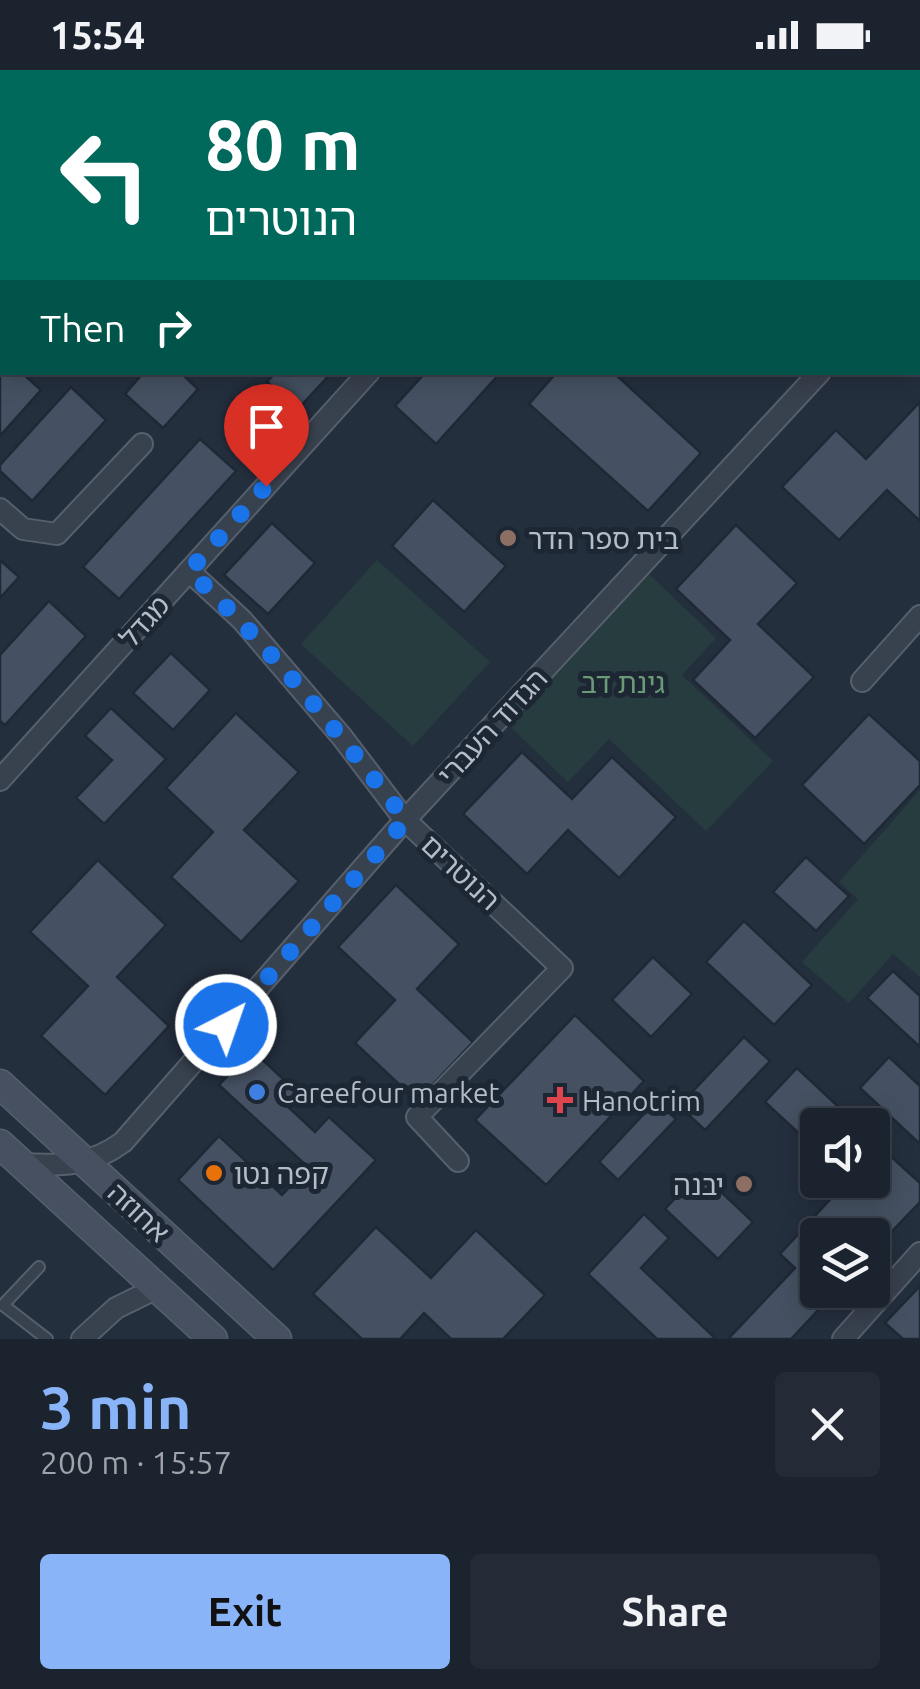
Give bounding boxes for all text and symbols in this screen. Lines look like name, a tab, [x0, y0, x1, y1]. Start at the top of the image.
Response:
text: 15:54	[50, 14, 145, 56]
text: 80 m	[205, 105, 361, 183]
icon: left	[40, 110, 170, 240]
text: הנוטרים	[205, 193, 357, 244]
icon: right	[146, 300, 201, 355]
text: Then	[40, 307, 126, 349]
pin	[224, 384, 309, 487]
icon: arrive	[239, 399, 294, 454]
place label: בית ספר הדר	[528, 523, 679, 554]
marker: בית ספר הדר	[497, 527, 519, 549]
street label: מגדל	[113, 589, 175, 653]
street label: הגדוד העברי	[431, 662, 553, 790]
park label: גינת דב	[581, 667, 665, 698]
street label: הנוטרים	[416, 828, 506, 916]
position arrow	[174, 973, 278, 1077]
place label: Careefour market	[277, 1077, 499, 1108]
marker: Careefour market	[246, 1081, 268, 1103]
place label: Hanotrim	[582, 1085, 701, 1116]
marker: Hanotrim	[547, 1087, 573, 1113]
map controls	[800, 1108, 890, 1308]
button: sound	[800, 1108, 890, 1198]
place label: קפה נטו	[234, 1158, 329, 1189]
marker: קפה נטו	[203, 1162, 225, 1184]
place label: יבנה	[673, 1169, 724, 1200]
marker: יבנה	[733, 1173, 755, 1195]
street label: אחוזה	[102, 1176, 176, 1248]
button: layers	[800, 1218, 890, 1308]
button: close	[775, 1372, 880, 1477]
text: 3 min	[40, 1373, 192, 1440]
text: 200 m · 15:57	[40, 1444, 232, 1480]
button: Exit	[40, 1554, 450, 1669]
button: Share	[470, 1554, 880, 1669]

